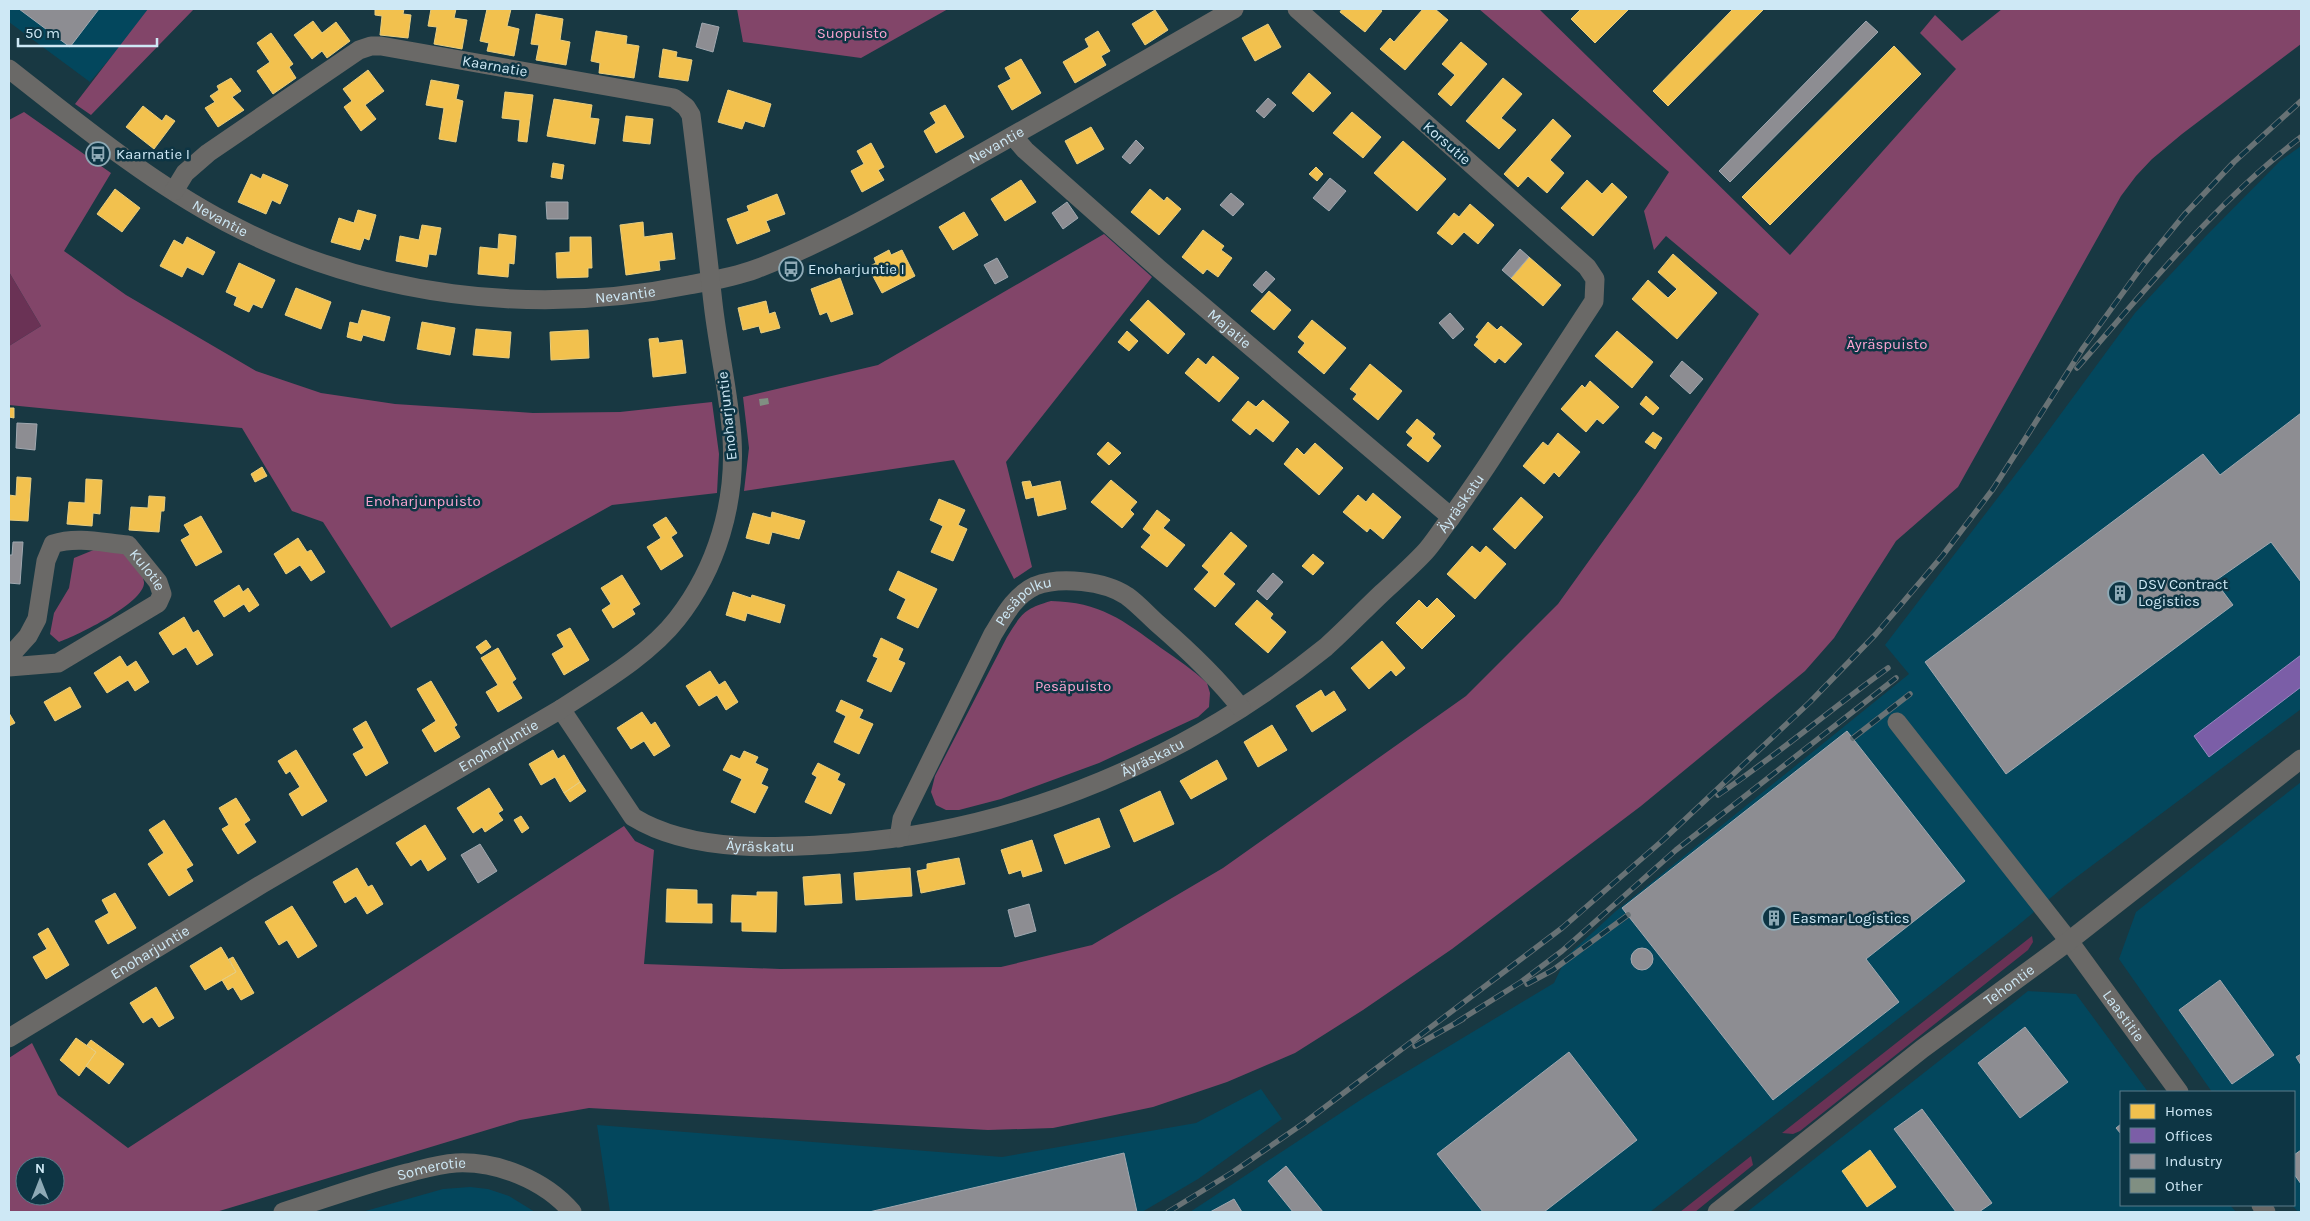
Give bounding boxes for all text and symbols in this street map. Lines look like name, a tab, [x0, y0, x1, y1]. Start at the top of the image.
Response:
scale bar	[18, 15, 156, 47]
text: 50 m	[25, 24, 60, 42]
park label: Suopuisto	[817, 24, 887, 42]
street label: Kaarnatie	[461, 51, 529, 81]
street label: Korsutie	[1419, 117, 1475, 169]
street label: Nevantie	[965, 122, 1027, 168]
bus stop icon: Kaarnatie I	[85, 141, 111, 167]
place label: Kaarnatie I	[116, 145, 190, 163]
street label: Nevantie	[189, 196, 251, 241]
bus stop icon: Enoharjuntie I	[778, 256, 804, 282]
place label: Enoharjuntie I	[808, 260, 905, 278]
street label: Nevantie	[594, 282, 657, 307]
street label: Majatie	[1204, 305, 1255, 352]
park label: Äyräspuisto	[1847, 335, 1927, 353]
street label: Enoharjuntie	[713, 371, 741, 461]
street label: Äyräskatu	[1434, 470, 1488, 536]
park label: Enoharjunpuisto	[365, 492, 481, 510]
street label: Kulotie	[126, 545, 169, 593]
street label: Pesäpolku	[991, 573, 1053, 629]
place label: DSV Contract Logistics	[2138, 575, 2228, 610]
building icon: DSV Contract Logistics	[2107, 580, 2133, 606]
park label: Pesäpuisto	[1035, 677, 1111, 695]
street label: Enoharjuntie	[455, 715, 541, 776]
street label: Äyräskatu	[1118, 734, 1187, 781]
street label: Äyräskatu	[725, 836, 795, 856]
building icon: Easmar Logistics	[1761, 905, 1787, 931]
place label: Easmar Logistics	[1792, 909, 1910, 927]
street label: Enoharjuntie	[107, 921, 193, 983]
street label: Tehontie	[1980, 961, 2038, 1009]
street label: Laastitie	[2099, 986, 2148, 1045]
legend	[2120, 1091, 2295, 1206]
text: Homes	[2165, 1102, 2213, 1120]
text: Offices	[2165, 1127, 2213, 1145]
text: Industry	[2165, 1152, 2222, 1170]
street label: Somerotie	[395, 1154, 466, 1184]
north arrow	[15, 1156, 65, 1206]
text: N	[35, 1160, 45, 1177]
text: Other	[2165, 1177, 2203, 1195]

